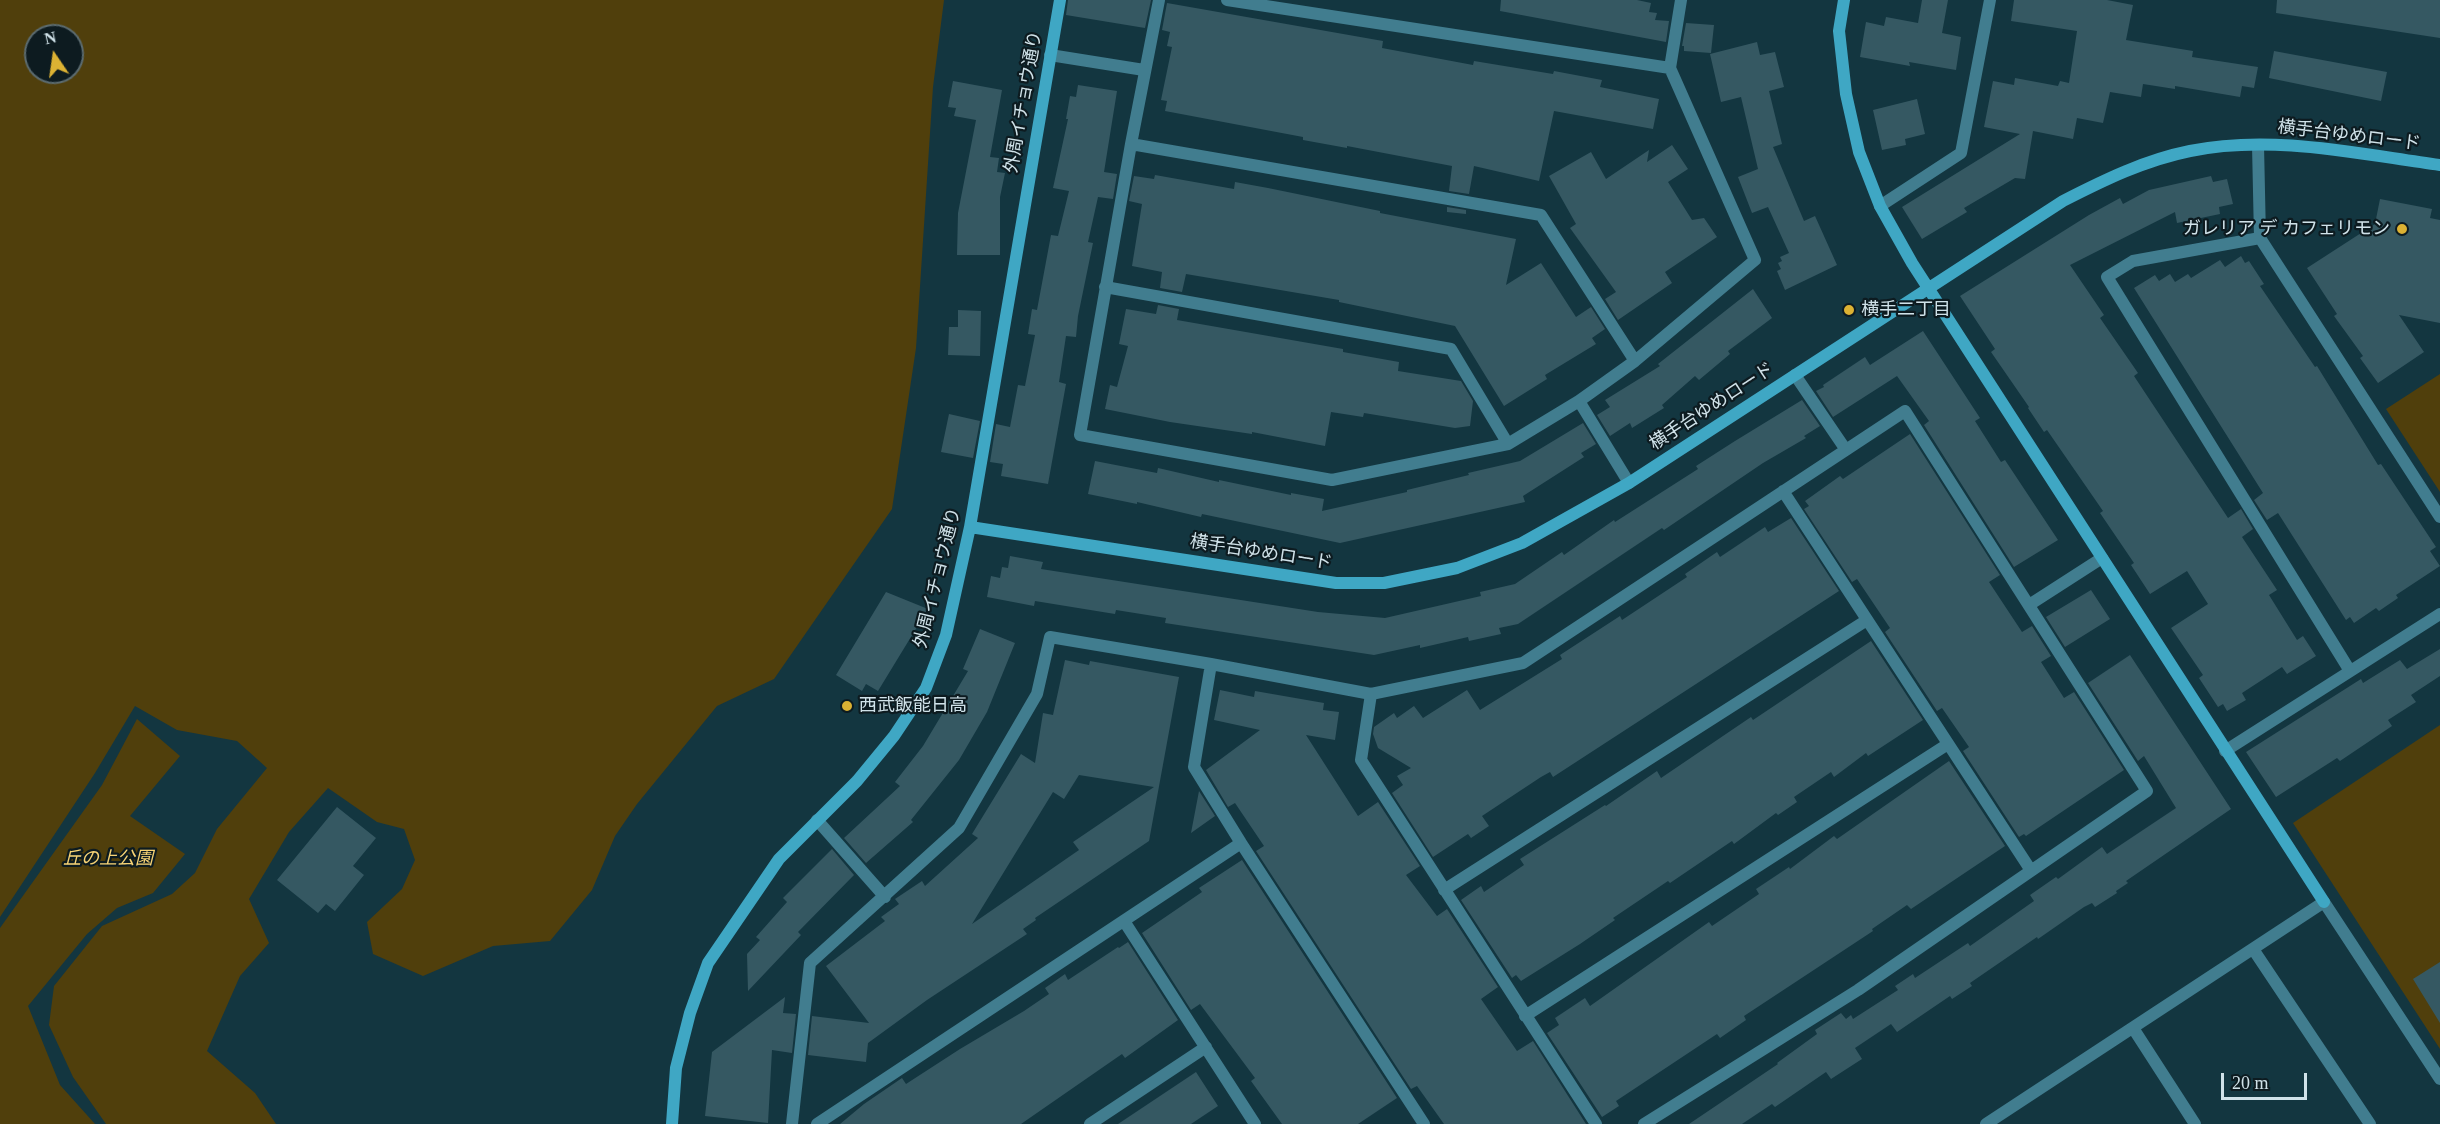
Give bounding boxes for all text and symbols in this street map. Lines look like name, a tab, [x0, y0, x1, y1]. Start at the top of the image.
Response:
north arrow	[24, 24, 84, 84]
text: N	[43, 28, 58, 48]
street label: 外周イチョウ通り	[1001, 29, 1047, 175]
street label: 横手台ゆめロード	[2276, 117, 2422, 155]
place label: ガレリア デ カフェリモン	[2183, 218, 2390, 240]
marker: ガレリア デ カフェリモン	[2395, 222, 2409, 236]
place label: 横手二丁目	[1861, 299, 1951, 321]
marker: 横手二丁目	[1842, 303, 1856, 317]
street label: 横手台ゆめロード	[1646, 359, 1778, 455]
street label: 外周イチョウ通り	[910, 506, 966, 650]
street label: 横手台ゆめロード	[1188, 531, 1334, 575]
place label: 西武飯能日高	[859, 695, 967, 717]
marker: 西武飯能日高	[840, 699, 854, 713]
park label: 丘の上公園	[63, 848, 153, 870]
scale bar	[2224, 1061, 2310, 1099]
text: 20 m	[2232, 1073, 2269, 1093]

